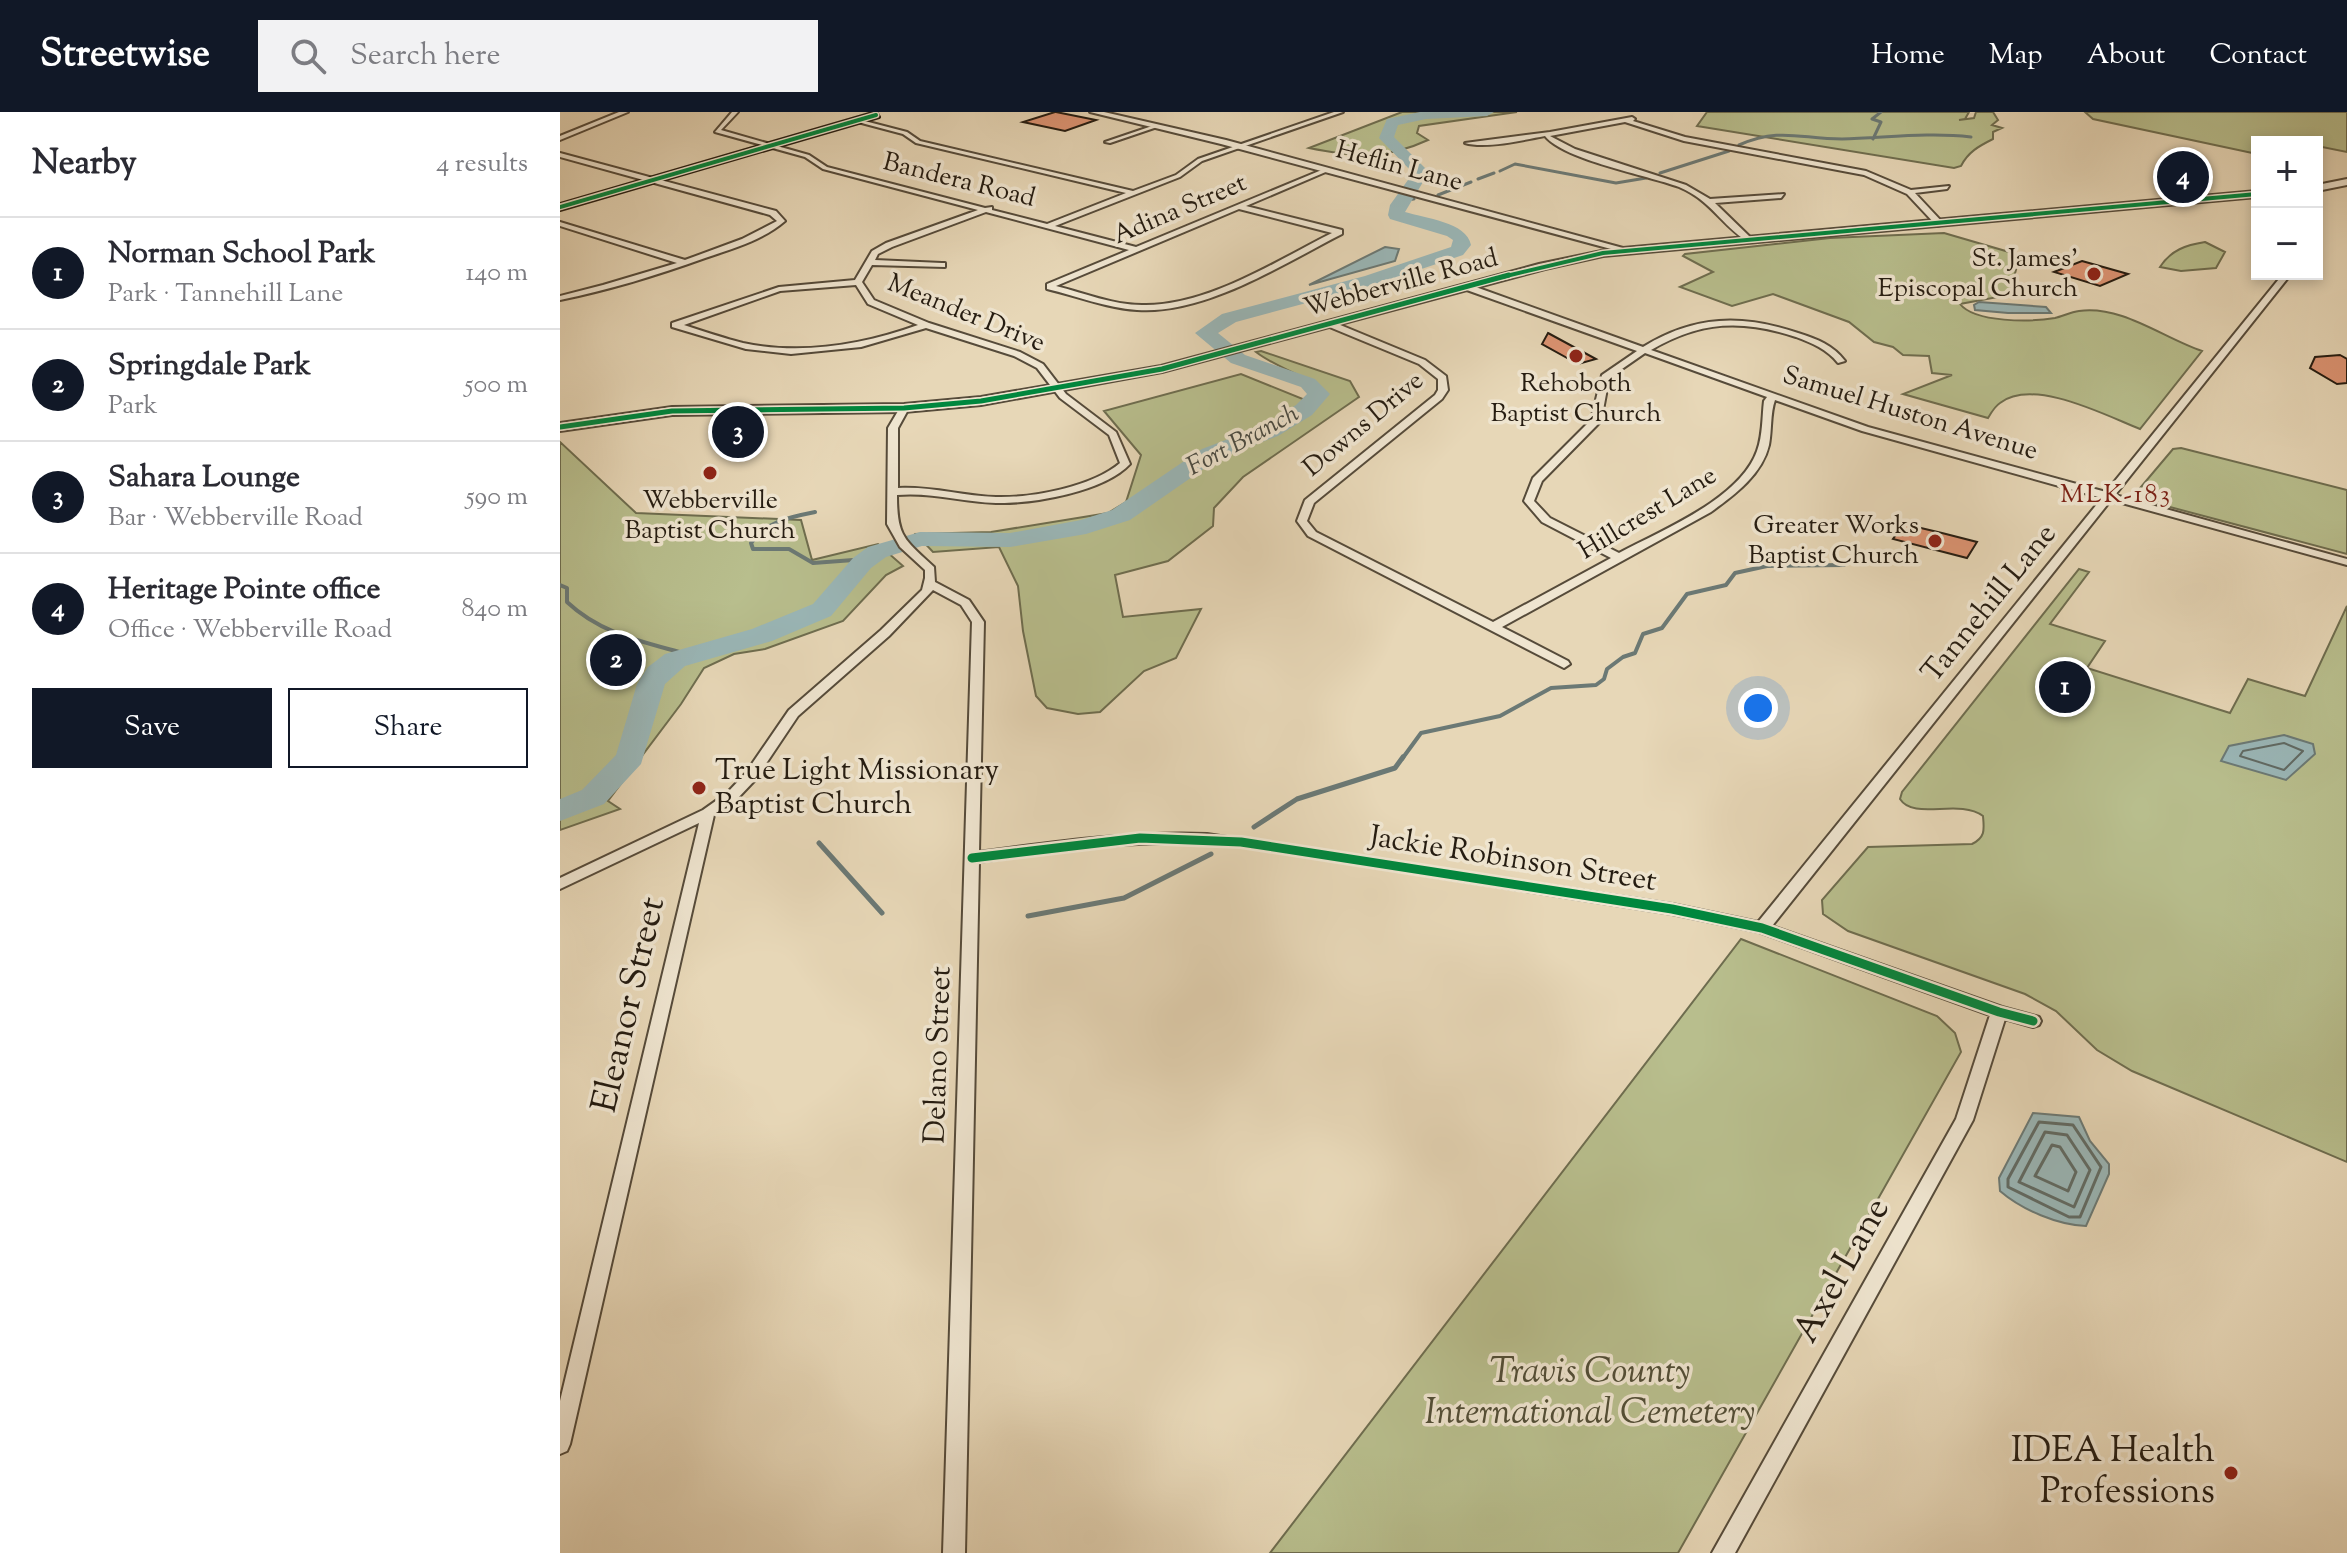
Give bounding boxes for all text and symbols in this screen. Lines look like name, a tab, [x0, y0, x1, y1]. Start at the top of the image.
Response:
search box	[258, 20, 818, 92]
text: Streetwise	[40, 29, 210, 83]
icon: search	[286, 34, 330, 78]
text: Search here	[350, 35, 500, 78]
text: Home	[1871, 36, 1945, 76]
text: Map	[1989, 36, 2043, 76]
text: About	[2087, 36, 2165, 76]
text: Contact	[2209, 36, 2307, 76]
street label: Heflin Lane	[1331, 132, 1467, 202]
map controls	[2251, 136, 2323, 280]
button: +	[2251, 136, 2323, 208]
text: Nearby	[32, 140, 137, 189]
street label: Bandera Road	[879, 144, 1039, 218]
text: 4 results	[436, 146, 528, 183]
pin: 4	[2157, 147, 2209, 207]
street label: Adina Street	[1107, 165, 1253, 255]
button: −	[2251, 208, 2323, 280]
text: Norman School Park	[108, 233, 375, 276]
street label: Webberville Road	[1300, 240, 1502, 328]
place label: St. James' Episcopal Church	[1878, 241, 2078, 308]
text: 1	[54, 255, 62, 292]
text: 140 m	[465, 255, 528, 292]
marker: St. James' Episcopal Church	[2085, 265, 2103, 283]
street label: Meander Drive	[882, 266, 1050, 362]
text: Park · Tannehill Lane	[108, 276, 343, 313]
text: Springdale Park	[108, 345, 311, 388]
marker: Rehoboth Baptist Church	[1567, 347, 1585, 365]
street label: Samuel Huston Avenue	[1778, 358, 2042, 470]
street label: Downs Drive	[1296, 364, 1432, 486]
place label: Rehoboth Baptist Church	[1491, 366, 1661, 433]
text: 2	[52, 367, 64, 404]
text: 500 m	[465, 367, 528, 404]
text: Park	[108, 388, 158, 425]
water label: Fort Branch	[1180, 396, 1306, 486]
pin: 3	[712, 402, 764, 462]
text: Sahara Lounge	[108, 457, 300, 500]
street label: Hillcrest Lane	[1572, 458, 1724, 570]
marker: Webberville Baptist Church	[701, 464, 719, 482]
district label: MLK-183	[2060, 477, 2172, 514]
text: 3	[53, 479, 63, 516]
text: 590 m	[466, 479, 528, 516]
place label: Webberville Baptist Church	[625, 483, 795, 550]
text: Bar · Webberville Road	[108, 500, 363, 537]
place label: Greater Works Baptist Church	[1748, 508, 1919, 575]
street label: Tannehill Lane	[1912, 515, 2068, 693]
marker: Greater Works Baptist Church	[1926, 532, 1944, 550]
text: Heritage Pointe office	[108, 569, 381, 612]
text: 4	[51, 591, 65, 628]
text: 840 m	[462, 591, 528, 628]
text: Office · Webberville Road	[108, 612, 392, 649]
pin: 2	[590, 630, 642, 690]
pin: 1	[2039, 657, 2091, 717]
button: Save	[32, 688, 272, 768]
button: Share	[288, 688, 528, 768]
your location	[1738, 688, 1778, 728]
place label: True Light Missionary Baptist Church	[715, 750, 999, 827]
marker: True Light Missionary Baptist Church	[690, 779, 708, 797]
street label: Jackie Robinson Street	[1365, 816, 1660, 904]
street label: Eleanor Street	[580, 892, 680, 1118]
street label: Delano Street	[914, 966, 964, 1144]
street label: Axel Lane	[1782, 1189, 1904, 1353]
park label: Travis County International Cemetery	[1425, 1347, 1755, 1440]
place label: IDEA Health Professions	[2011, 1426, 2215, 1519]
marker: IDEA Health Professions	[2222, 1464, 2240, 1482]

